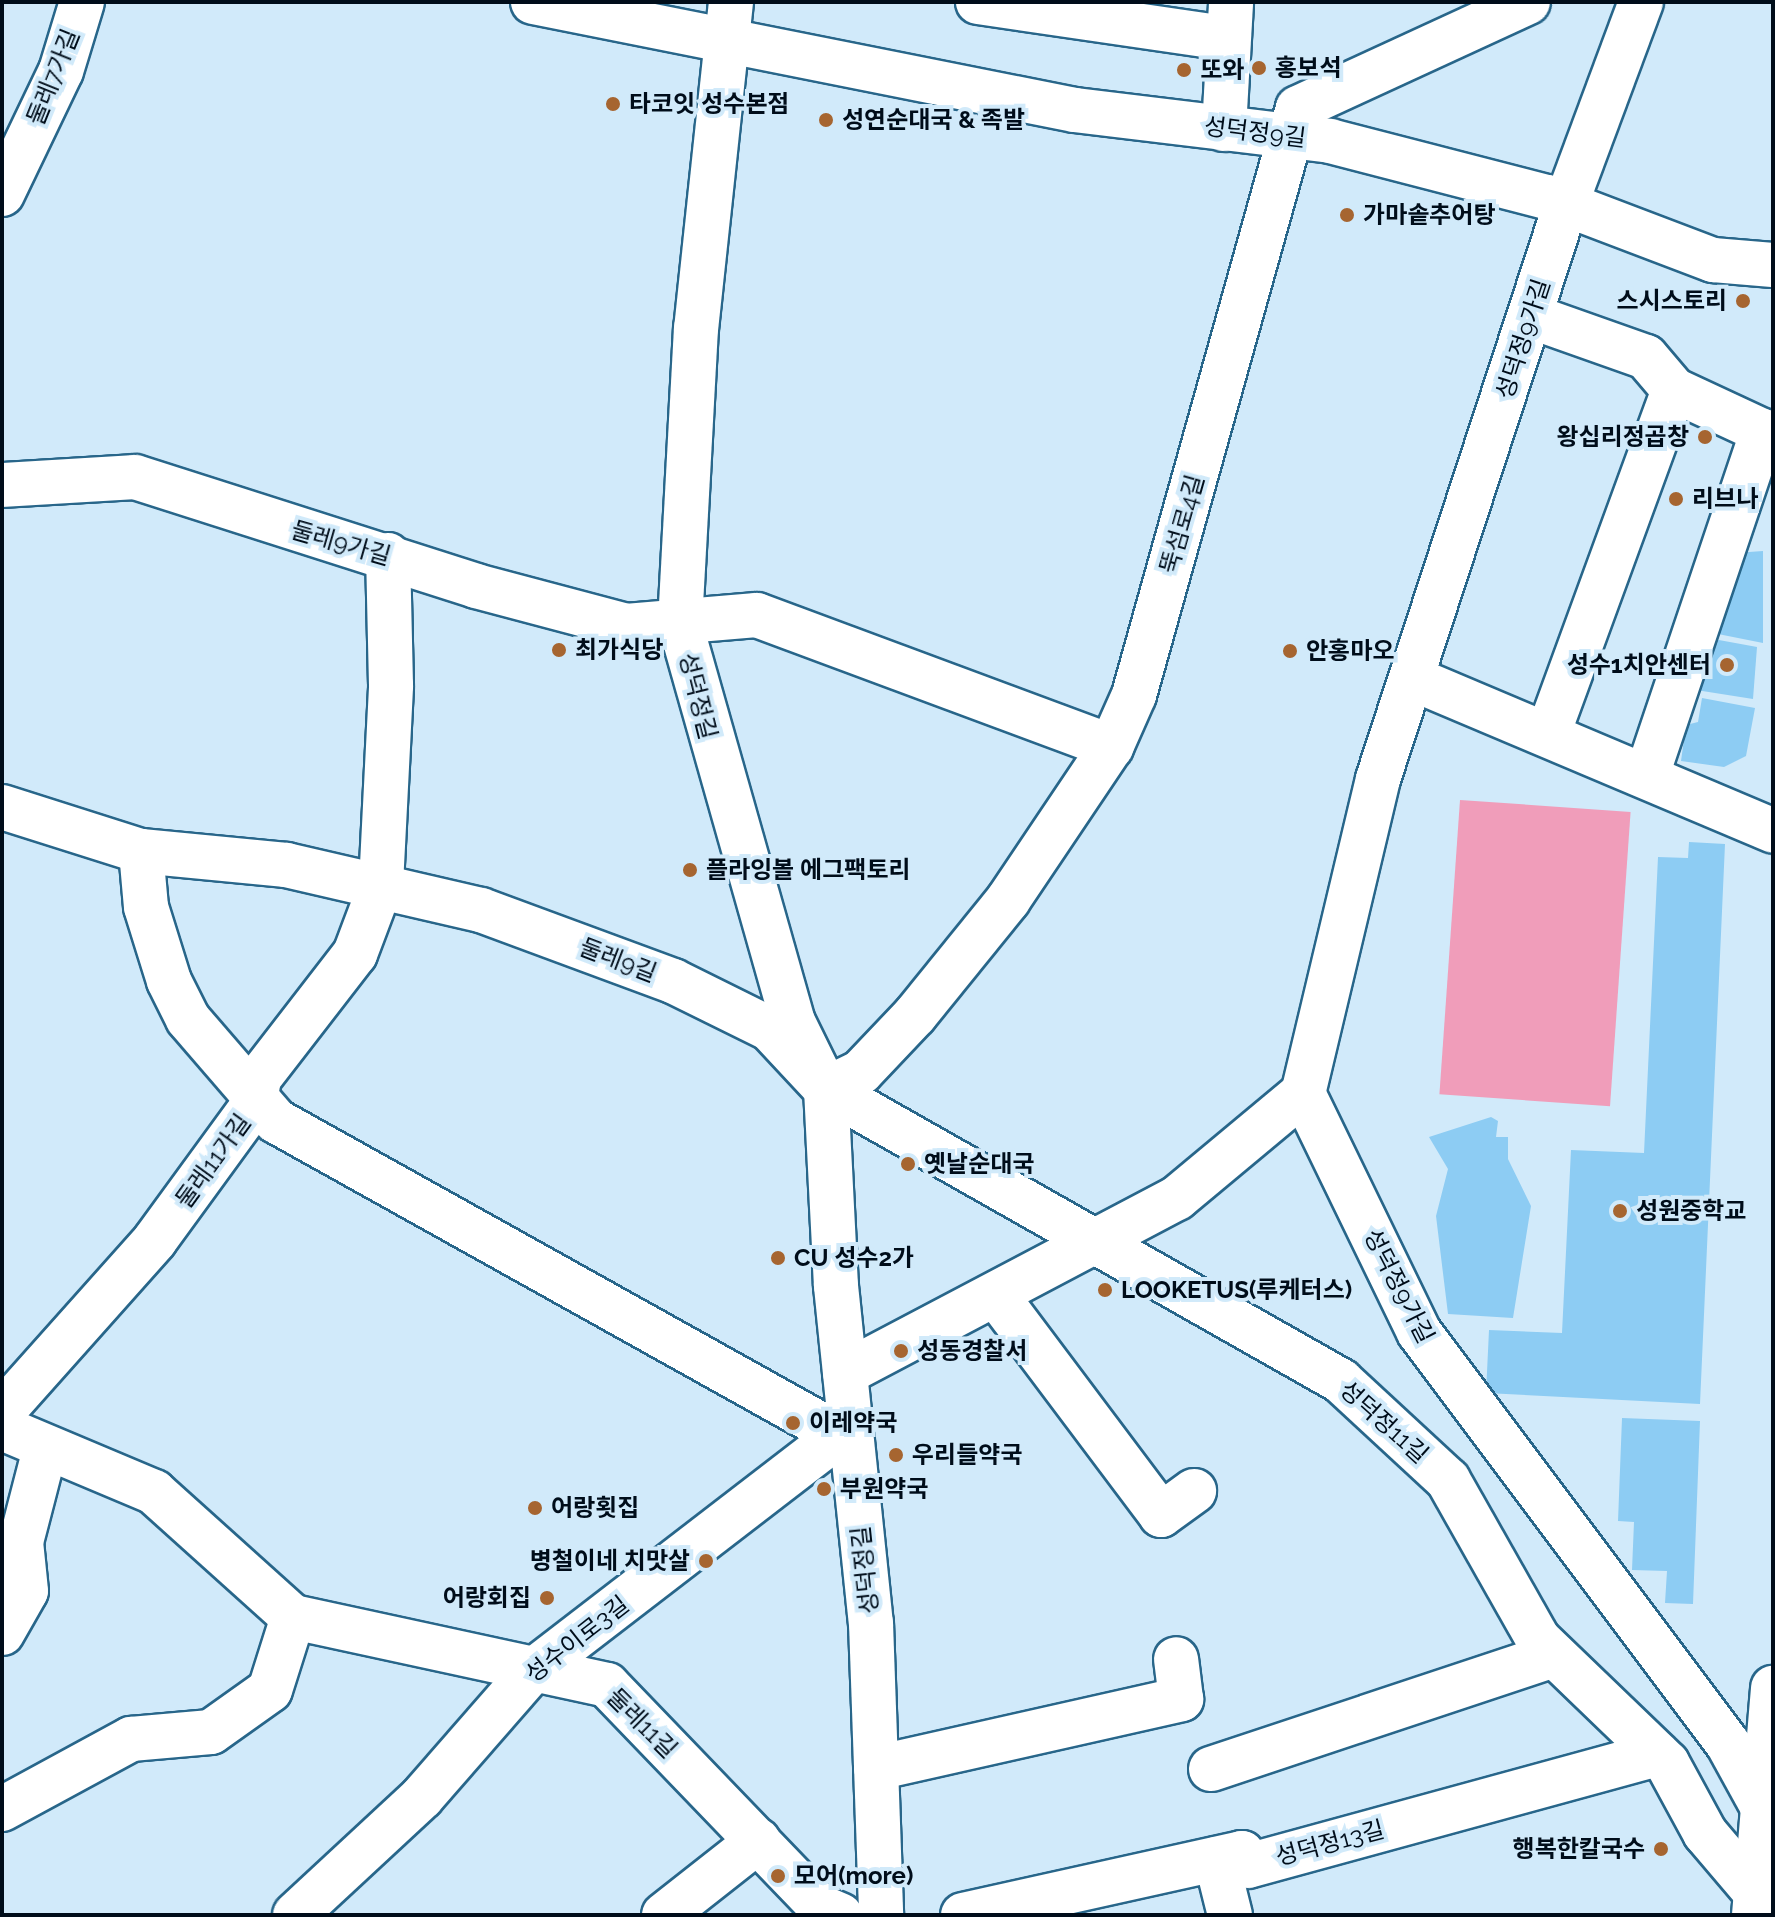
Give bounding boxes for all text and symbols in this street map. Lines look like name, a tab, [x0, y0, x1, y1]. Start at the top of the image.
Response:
street label: 둘레7가길	[21, 25, 85, 129]
place label: 홍보석	[1275, 54, 1341, 82]
place label: 또와	[1200, 56, 1244, 84]
marker: 홍보석	[1250, 59, 1268, 77]
marker: 또와	[1175, 61, 1193, 79]
place label: 타코잇 성수본점	[629, 90, 789, 118]
marker: 타코잇 성수본점	[604, 95, 622, 113]
place label: 성연순대국 & 족발	[842, 106, 1025, 134]
marker: 성연순대국 & 족발	[817, 111, 835, 129]
street label: 성덕정9길	[1202, 111, 1308, 153]
place label: 가마솥추어탕	[1363, 201, 1495, 229]
marker: 가마솥추어탕	[1338, 206, 1356, 224]
street label: 성덕정9가길	[1490, 275, 1556, 403]
place label: 스시스토리	[1617, 287, 1727, 315]
marker: 스시스토리	[1734, 292, 1752, 310]
place label: 왕십리정곱창	[1557, 423, 1689, 451]
marker: 왕십리정곱창	[1696, 428, 1714, 446]
street label: 뚝섬로4길	[1154, 471, 1210, 577]
place label: 리브나	[1692, 485, 1758, 513]
marker: 리브나	[1667, 490, 1685, 508]
street label: 둘레9가길	[288, 515, 394, 571]
place label: 최가식당	[575, 636, 663, 664]
place label: 안홍마오	[1306, 637, 1394, 665]
marker: 최가식당	[550, 641, 568, 659]
marker: 안홍마오	[1281, 642, 1299, 660]
street label: 성덕정길	[673, 650, 723, 742]
place label: 성수1치안센터	[1567, 651, 1711, 679]
marker: 성수1치안센터	[1718, 656, 1736, 674]
place label: 플라잉볼 에그팩토리	[706, 856, 910, 884]
marker: 플라잉볼 에그팩토리	[681, 861, 699, 879]
street label: 둘레9길	[575, 932, 661, 988]
street label: 둘레11가길	[169, 1108, 257, 1214]
place label: 옛날순대국	[924, 1150, 1034, 1178]
marker: 옛날순대국	[899, 1155, 917, 1173]
place label: 성원중학교	[1636, 1197, 1746, 1225]
marker: 성원중학교	[1611, 1202, 1629, 1220]
street label: 성덕정9가길	[1358, 1224, 1440, 1348]
place label: CU 성수2가	[794, 1244, 914, 1272]
marker: CU 성수2가	[769, 1249, 787, 1267]
place label: LOOKETUS(루케터스)	[1121, 1276, 1352, 1304]
marker: LOOKETUS(루케터스)	[1096, 1281, 1114, 1299]
place label: 성동경찰서	[917, 1337, 1027, 1365]
marker: 성동경찰서	[892, 1342, 910, 1360]
street label: 성덕정11길	[1334, 1375, 1434, 1469]
place label: 이레약국	[809, 1409, 897, 1437]
marker: 이레약국	[784, 1414, 802, 1432]
place label: 우리들약국	[912, 1441, 1022, 1469]
marker: 우리들약국	[887, 1446, 905, 1464]
place label: 부원약국	[840, 1475, 928, 1503]
marker: 부원약국	[815, 1480, 833, 1498]
place label: 어랑횟집	[551, 1494, 639, 1522]
marker: 어랑횟집	[526, 1499, 544, 1517]
street label: 성덕정길	[846, 1525, 884, 1615]
place label: 병철이네 치맛살	[530, 1547, 690, 1575]
marker: 병철이네 치맛살	[697, 1552, 715, 1570]
place label: 어랑회집	[443, 1584, 531, 1612]
marker: 어랑회집	[538, 1589, 556, 1607]
street label: 성수이로3길	[520, 1590, 634, 1688]
street label: 둘레11길	[601, 1682, 683, 1764]
street label: 성덕정13길	[1272, 1815, 1388, 1871]
place label: 행복한칼국수	[1513, 1835, 1645, 1863]
marker: 행복한칼국수	[1652, 1840, 1670, 1858]
place label: 모어(more)	[794, 1862, 913, 1890]
marker: 모어(more)	[769, 1867, 787, 1885]

